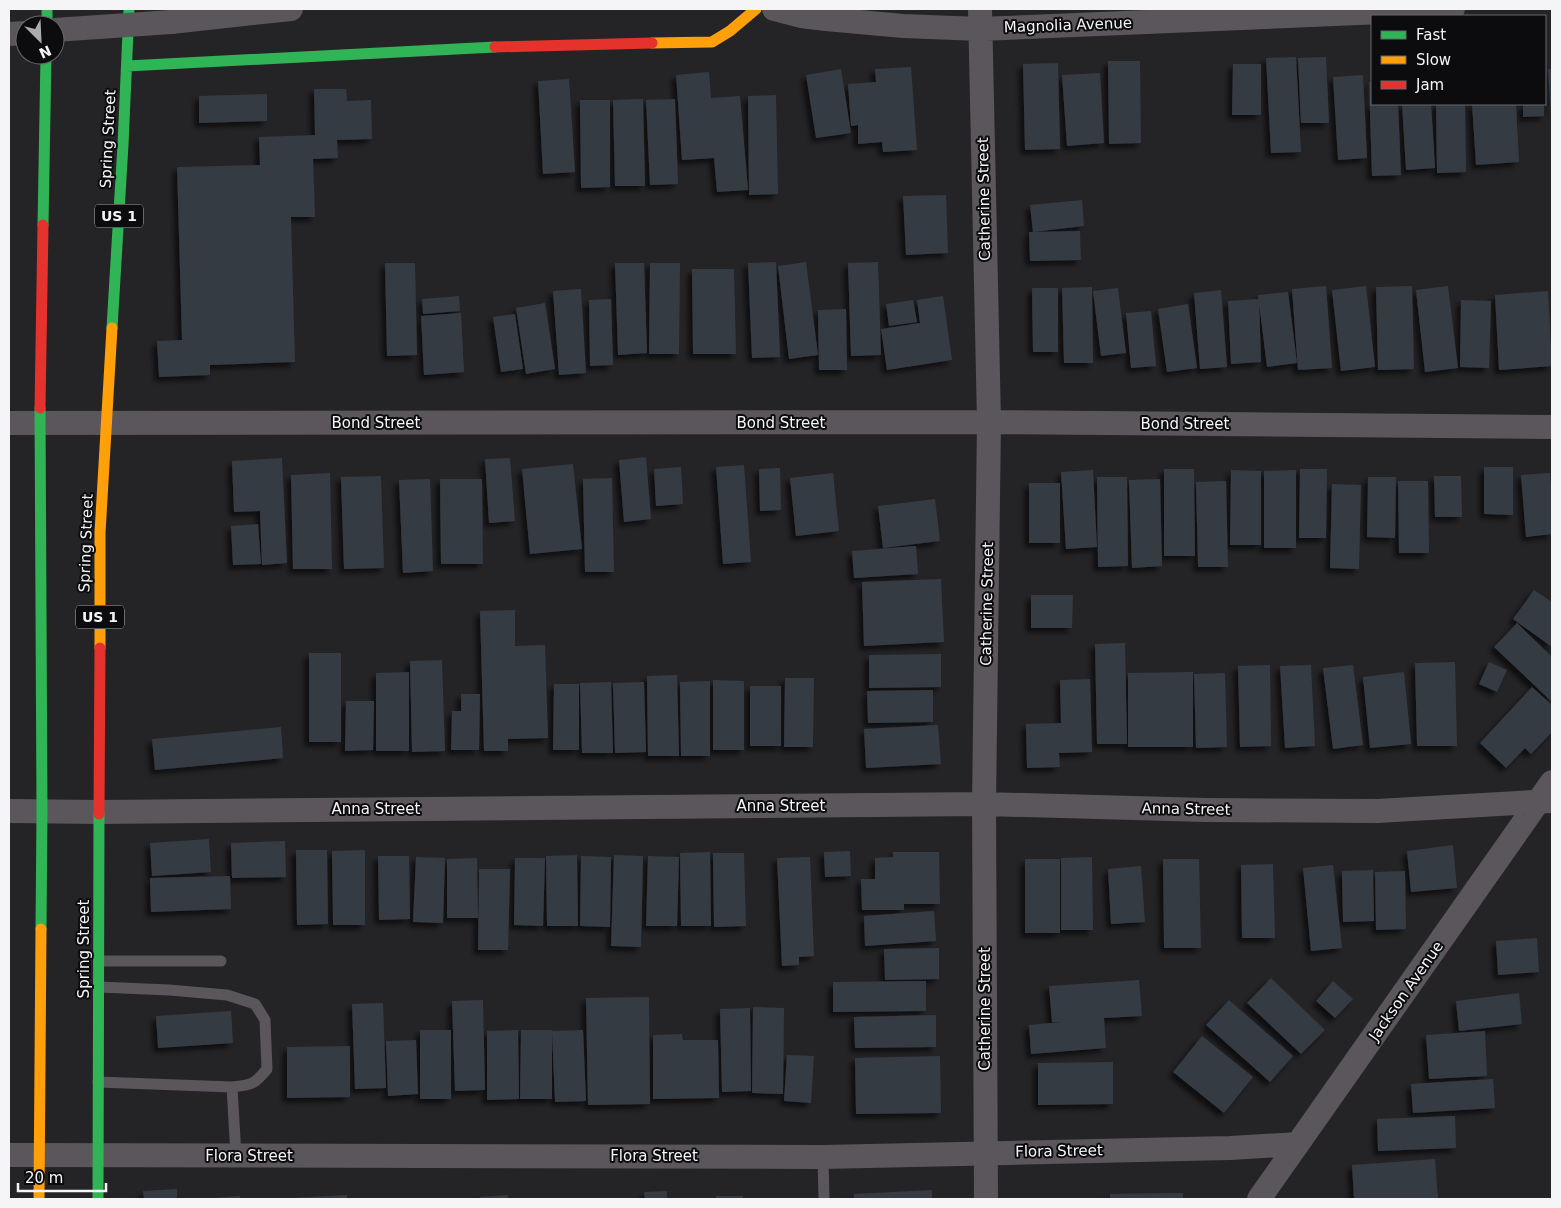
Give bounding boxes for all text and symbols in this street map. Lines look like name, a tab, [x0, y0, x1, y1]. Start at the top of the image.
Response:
street label: Magnolia Avenue	[1004, 14, 1132, 36]
north arrow	[15, 15, 65, 65]
legend	[1371, 15, 1546, 105]
text: Fast	[1416, 26, 1446, 44]
text: N	[37, 42, 54, 62]
text: Slow	[1416, 51, 1451, 69]
text: Jam	[1415, 76, 1444, 94]
street label: Spring Street	[96, 89, 120, 189]
street label: Catherine Street	[974, 137, 994, 261]
road number: US 1	[95, 205, 143, 228]
street label: Bond Street	[332, 414, 421, 432]
street label: Bond Street	[737, 414, 826, 432]
street label: Bond Street	[1141, 415, 1230, 433]
street label: Spring Street	[75, 493, 97, 593]
street label: Catherine Street	[977, 542, 997, 666]
road number: US 1	[76, 606, 124, 628]
street label: Anna Street	[737, 797, 826, 815]
street label: Anna Street	[1141, 799, 1231, 819]
street label: Anna Street	[332, 800, 421, 818]
street label: Spring Street	[75, 900, 93, 998]
street label: Jackson Avenue	[1364, 938, 1447, 1045]
street label: Catherine Street	[976, 947, 994, 1071]
street label: Flora Street	[1015, 1141, 1103, 1161]
street label: Flora Street	[205, 1147, 293, 1165]
street label: Flora Street	[610, 1147, 698, 1165]
scale bar	[18, 1160, 105, 1192]
text: 20 m	[25, 1169, 63, 1187]

